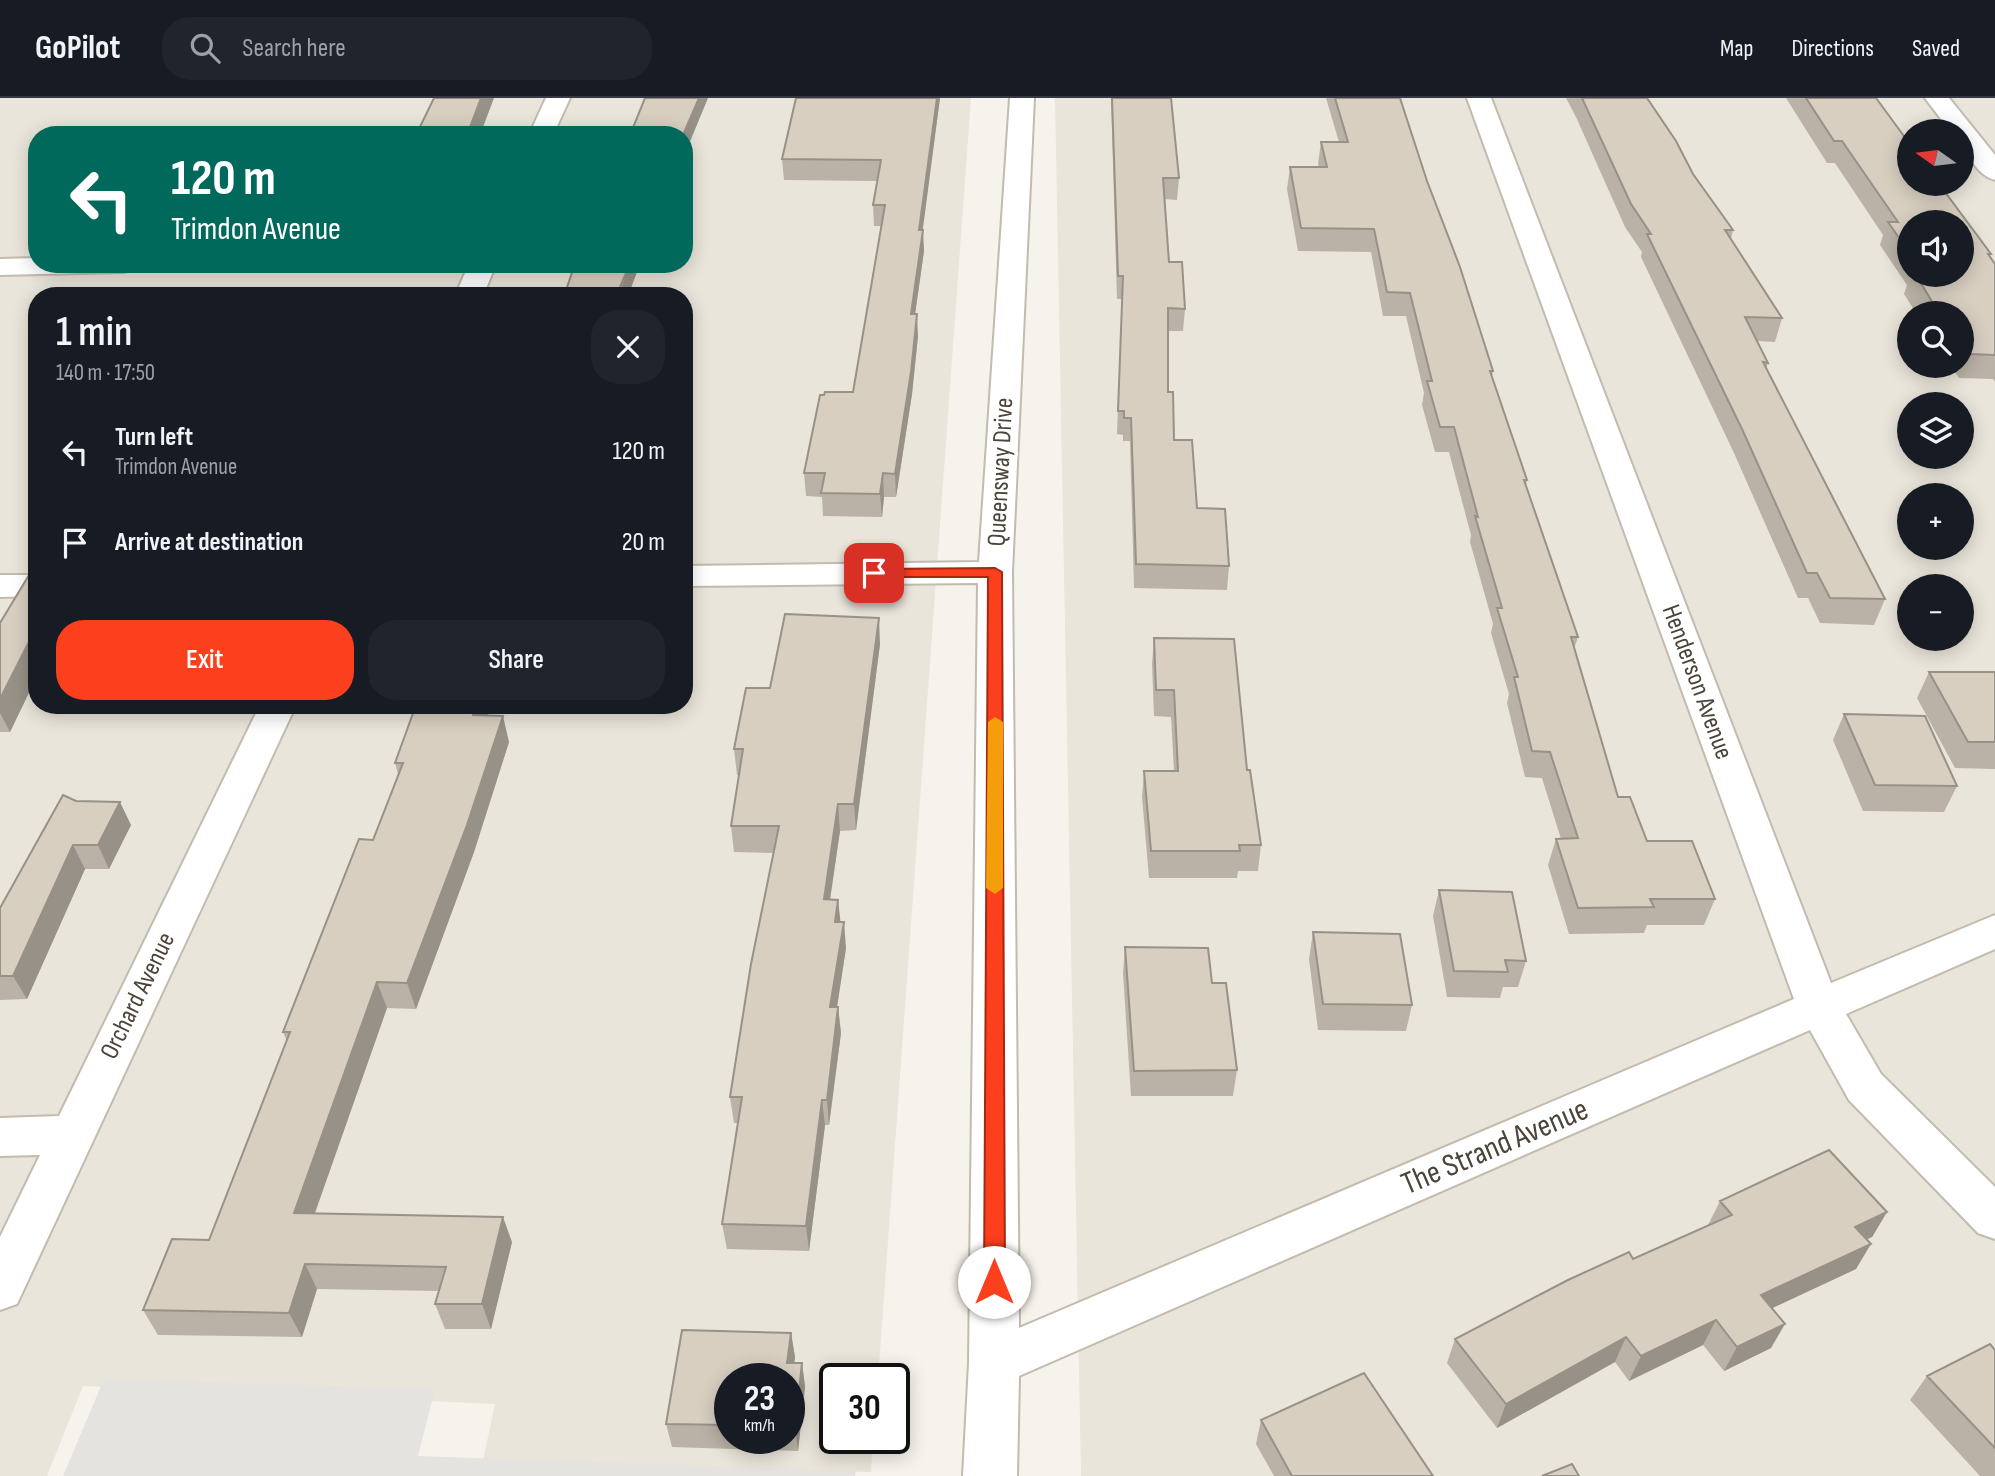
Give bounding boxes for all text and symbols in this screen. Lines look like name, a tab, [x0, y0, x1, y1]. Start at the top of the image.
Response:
search box	[162, 17, 652, 80]
text: GoPilot	[35, 28, 120, 68]
icon: search	[186, 29, 224, 67]
text: Search here	[242, 33, 346, 64]
text: Map	[1720, 34, 1753, 63]
text: Directions	[1791, 34, 1874, 63]
text: Saved	[1912, 34, 1960, 63]
north arrow	[1897, 119, 1974, 196]
map controls	[1897, 119, 1974, 651]
text: 120 m	[171, 150, 276, 209]
icon: left	[56, 154, 147, 245]
text: Trimdon Avenue	[171, 210, 341, 249]
button: sound	[1897, 210, 1974, 287]
button: search	[1897, 301, 1974, 378]
text: 1 min	[56, 307, 132, 358]
button: close	[591, 310, 665, 384]
text: 140 m · 17:50	[56, 359, 155, 387]
button: layers	[1897, 392, 1974, 469]
street label: Queensway Drive	[982, 397, 1020, 547]
text: Turn left	[115, 422, 193, 453]
icon: left	[56, 433, 94, 471]
text: 120 m	[612, 436, 665, 467]
text: Trimdon Avenue	[115, 453, 237, 481]
button: +	[1897, 483, 1974, 560]
icon: arrive	[56, 524, 94, 562]
text: Arrive at destination	[115, 527, 303, 558]
text: 20 m	[622, 527, 665, 558]
pin	[844, 543, 904, 603]
icon: arrive	[855, 554, 893, 592]
button: −	[1897, 574, 1974, 651]
street label: Henderson Avenue	[1655, 601, 1739, 763]
button: Exit	[56, 620, 354, 700]
button: Share	[368, 620, 665, 700]
street label: Orchard Avenue	[94, 928, 182, 1064]
street label: The Strand Avenue	[1396, 1090, 1594, 1204]
position arrow	[957, 1245, 1031, 1319]
speed limit sign: 30	[819, 1363, 910, 1454]
text: 23	[744, 1378, 775, 1421]
text: km/h	[744, 1415, 775, 1436]

